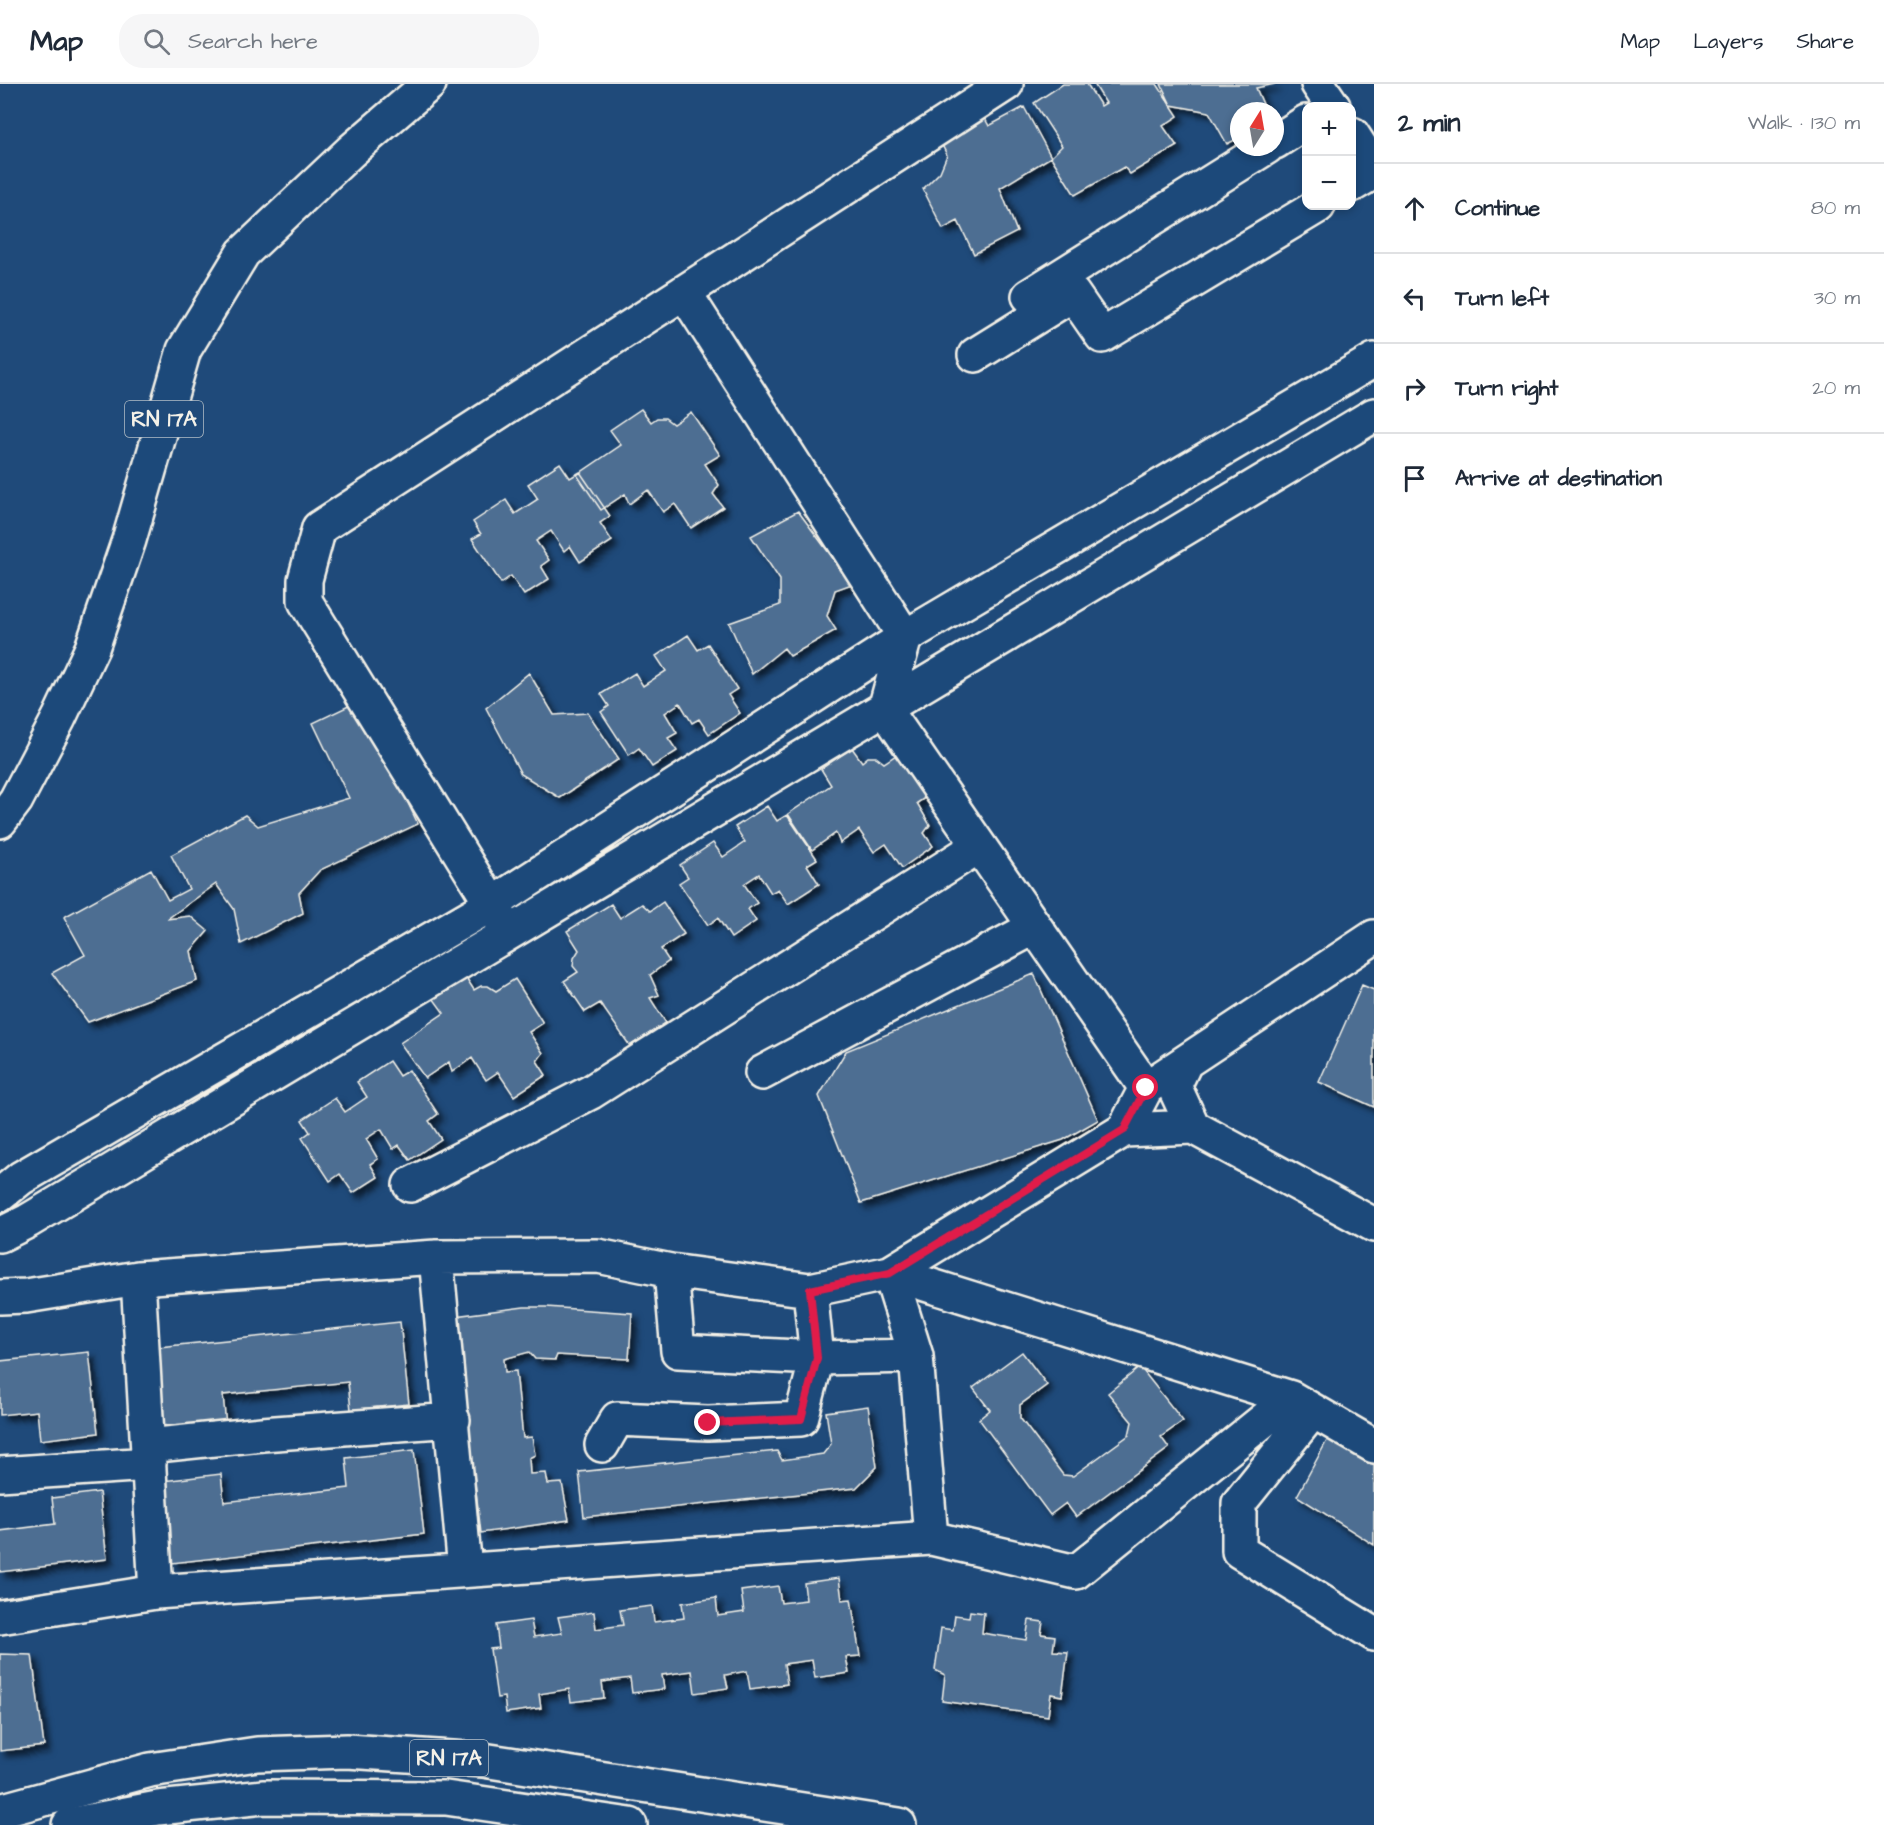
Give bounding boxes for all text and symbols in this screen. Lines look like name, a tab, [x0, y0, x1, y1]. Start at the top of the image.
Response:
search box	[119, 14, 539, 68]
text: Map	[30, 22, 83, 61]
icon: search	[140, 25, 173, 58]
text: Search here	[188, 26, 318, 57]
text: Map	[1620, 27, 1660, 56]
text: Layers	[1693, 27, 1763, 56]
text: Share	[1796, 27, 1854, 56]
north arrow	[1230, 102, 1284, 156]
map controls	[1302, 102, 1356, 210]
button: +	[1302, 102, 1356, 156]
text: 2 min	[1398, 105, 1460, 141]
text: Walk · 130 m	[1748, 109, 1860, 137]
button: −	[1302, 156, 1356, 210]
icon: ahead	[1398, 192, 1431, 225]
text: Continue	[1455, 193, 1540, 224]
text: 80 m	[1811, 194, 1860, 222]
icon: left	[1398, 282, 1431, 315]
text: Turn left	[1455, 283, 1549, 314]
text: 30 m	[1814, 284, 1860, 312]
icon: right	[1398, 372, 1431, 405]
text: Turn right	[1455, 373, 1558, 404]
text: 20 m	[1812, 374, 1860, 402]
road number: RN 17A	[125, 401, 203, 437]
icon: arrive	[1398, 462, 1431, 495]
text: Arrive at destination	[1455, 463, 1662, 494]
route start	[1132, 1074, 1158, 1100]
route end	[694, 1409, 720, 1435]
road number: RN 17A	[410, 1740, 488, 1776]

